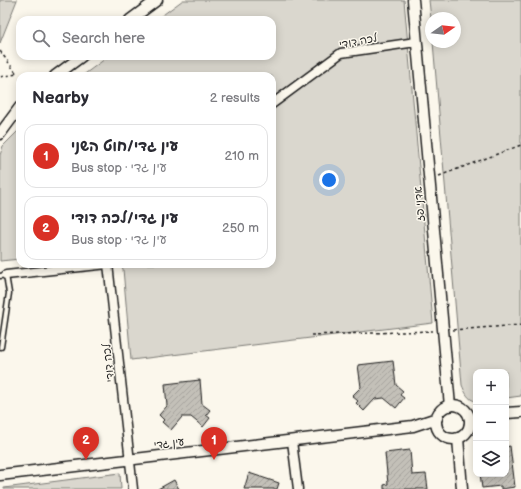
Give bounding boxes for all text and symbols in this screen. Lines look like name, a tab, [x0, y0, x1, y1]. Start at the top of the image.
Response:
north arrow	[425, 12, 461, 48]
search box	[16, 16, 276, 60]
icon: search	[30, 27, 52, 49]
text: Search here	[62, 29, 145, 48]
street label: לכה דודי	[338, 31, 379, 52]
text: Nearby	[32, 88, 89, 108]
text: 2 results	[210, 90, 260, 106]
text: עין גדי/חוט השני	[71, 137, 179, 156]
text: 1	[43, 148, 49, 164]
text: 210 m	[225, 148, 259, 164]
text: Bus stop · עין גדי	[71, 160, 167, 176]
your location	[319, 170, 339, 190]
street label: אדני פז	[411, 186, 428, 222]
text: עין גדי/לכה דודי	[71, 209, 179, 228]
text: 2	[42, 220, 50, 236]
text: 250 m	[222, 220, 259, 236]
text: Bus stop · עין גדי	[71, 232, 167, 248]
street label: לכה דודי	[100, 342, 117, 383]
map controls	[473, 369, 509, 477]
button: +	[473, 369, 509, 405]
button: −	[473, 405, 509, 441]
pin: 2	[73, 427, 99, 460]
pin: 1	[201, 427, 227, 460]
street label: עין גדי	[153, 435, 185, 452]
button: layers	[473, 441, 509, 477]

